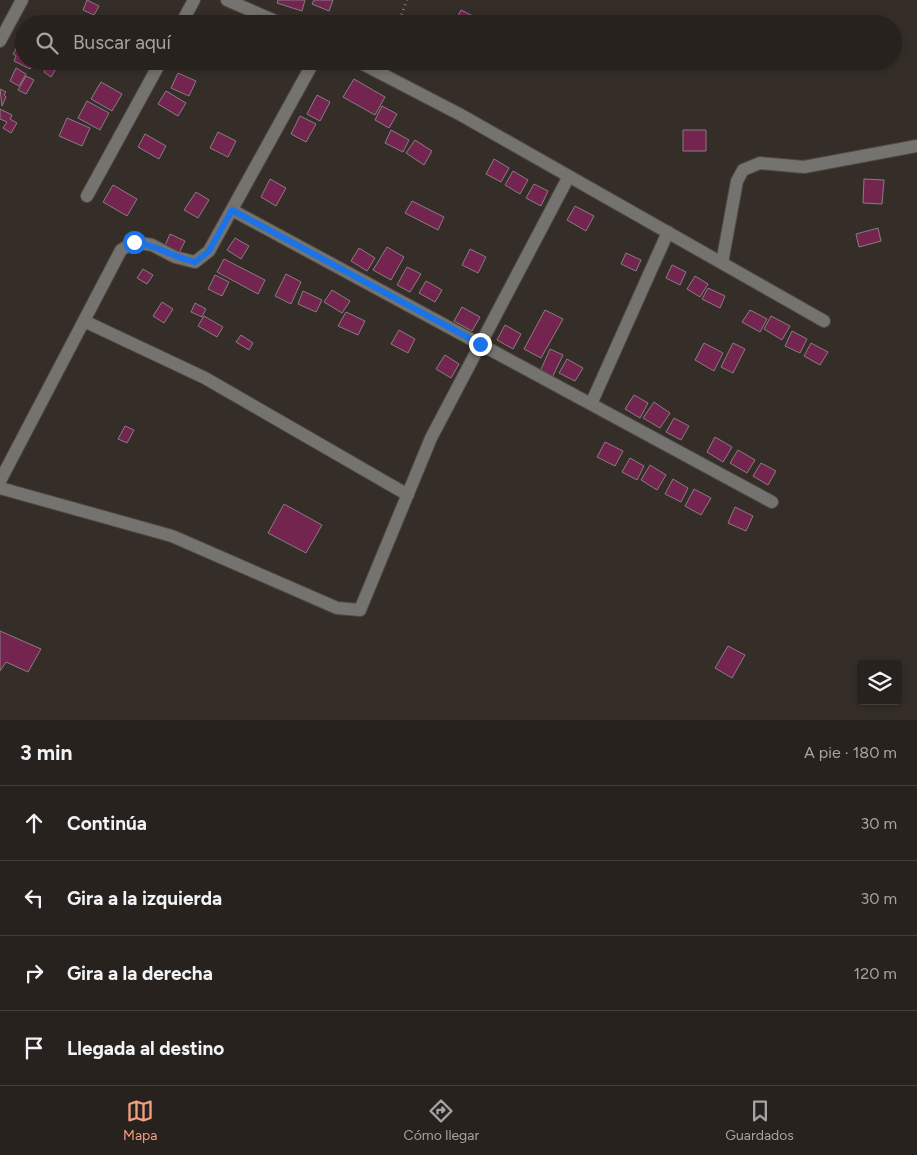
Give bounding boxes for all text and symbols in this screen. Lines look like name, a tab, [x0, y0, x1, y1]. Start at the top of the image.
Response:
search box	[15, 15, 902, 70]
icon: search	[33, 29, 61, 57]
text: Buscar aquí	[73, 31, 171, 54]
route start	[123, 231, 146, 254]
route end	[469, 333, 492, 356]
map controls	[857, 660, 902, 705]
button: layers	[857, 660, 902, 705]
text: 3 min	[20, 740, 72, 765]
text: A pie · 180 m	[804, 743, 897, 762]
icon: ahead	[20, 809, 48, 837]
text: Continúa	[67, 812, 147, 835]
text: 30 m	[860, 814, 897, 833]
icon: left	[20, 884, 48, 912]
text: Gira a la izquierda	[67, 887, 222, 910]
text: 30 m	[860, 889, 897, 908]
icon: right	[20, 959, 48, 987]
text: Gira a la derecha	[67, 962, 213, 985]
text: 120 m	[854, 964, 897, 983]
icon: arrive	[20, 1034, 48, 1062]
text: Llegada al destino	[67, 1037, 224, 1060]
tab: Mapa	[123, 1097, 157, 1144]
tab: Cómo llegar	[404, 1097, 479, 1144]
tab: Guardados	[725, 1097, 794, 1144]

